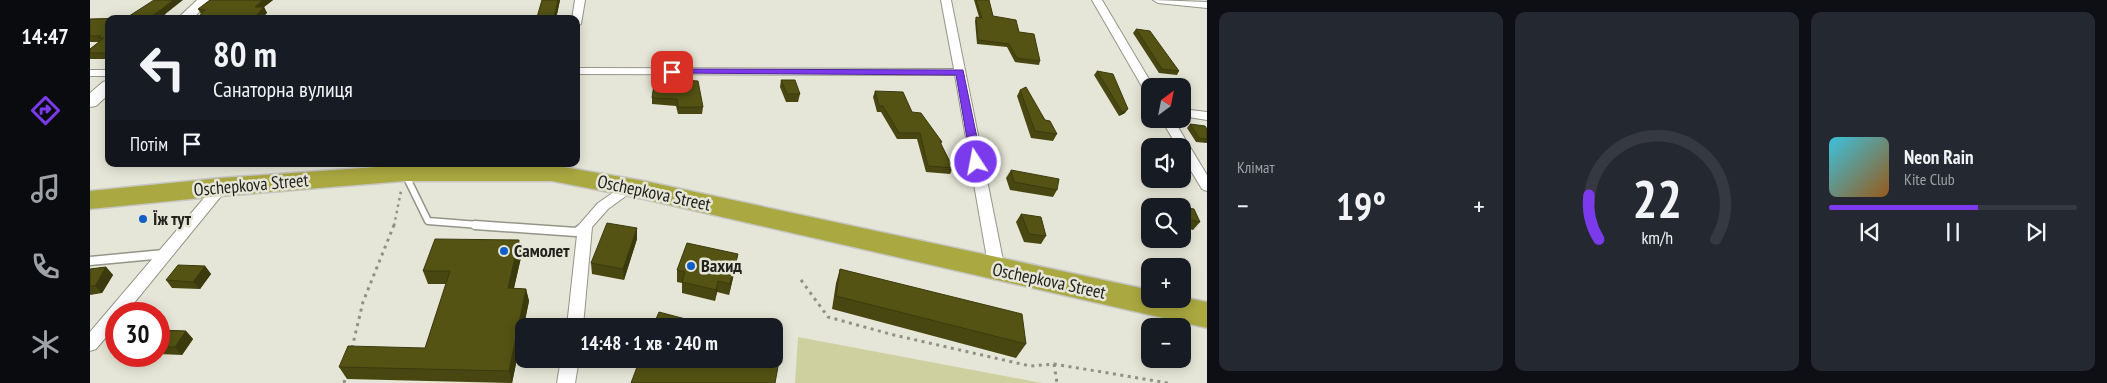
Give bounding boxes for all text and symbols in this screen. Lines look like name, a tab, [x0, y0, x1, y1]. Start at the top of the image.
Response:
text: 14:47	[21, 22, 69, 50]
text: 80 m	[213, 31, 277, 77]
icon: left	[130, 35, 195, 100]
pin	[651, 51, 693, 93]
icon: arrive	[658, 58, 686, 86]
text: Санаторна вулиця	[213, 75, 353, 103]
north arrow	[1141, 78, 1191, 128]
map controls	[1141, 78, 1191, 368]
icon: directions	[28, 93, 63, 128]
icon: arrive	[178, 130, 206, 158]
text: Потім	[130, 132, 168, 156]
position arrow	[949, 135, 1001, 187]
button: sound	[1141, 138, 1191, 188]
text: Neon Rain	[1904, 145, 1973, 169]
text: Клімат	[1237, 157, 1275, 177]
text: 22	[1632, 165, 1682, 232]
street label: Oschepkova Street	[193, 168, 309, 201]
street label: Oschepkova Street	[595, 169, 713, 216]
text: Kite Club	[1904, 169, 1955, 189]
icon: music	[28, 171, 63, 206]
text: 19°	[1336, 181, 1386, 230]
text: −	[1237, 187, 1249, 224]
text: +	[1473, 187, 1485, 224]
button: search	[1141, 198, 1191, 248]
place label: Їж тут	[153, 207, 192, 230]
marker: Їж тут	[137, 213, 149, 225]
icon: previous	[1856, 218, 1884, 246]
icon: pause	[1939, 218, 1967, 246]
icon: next	[2022, 218, 2050, 246]
text: km/h	[1641, 226, 1673, 249]
place label: Самолет	[514, 239, 570, 262]
marker: Самолет	[498, 245, 510, 257]
icon: phone	[28, 249, 63, 284]
place label: Вахид	[701, 254, 742, 277]
street label: Oschepkova Street	[990, 257, 1108, 304]
button: +	[1141, 258, 1191, 308]
marker: Вахид	[685, 260, 697, 272]
speed limit sign: 30	[105, 302, 170, 367]
button: −	[1141, 318, 1191, 368]
icon: climate	[28, 327, 63, 362]
text: 14:48 · 1 хв · 240 m	[580, 331, 718, 355]

